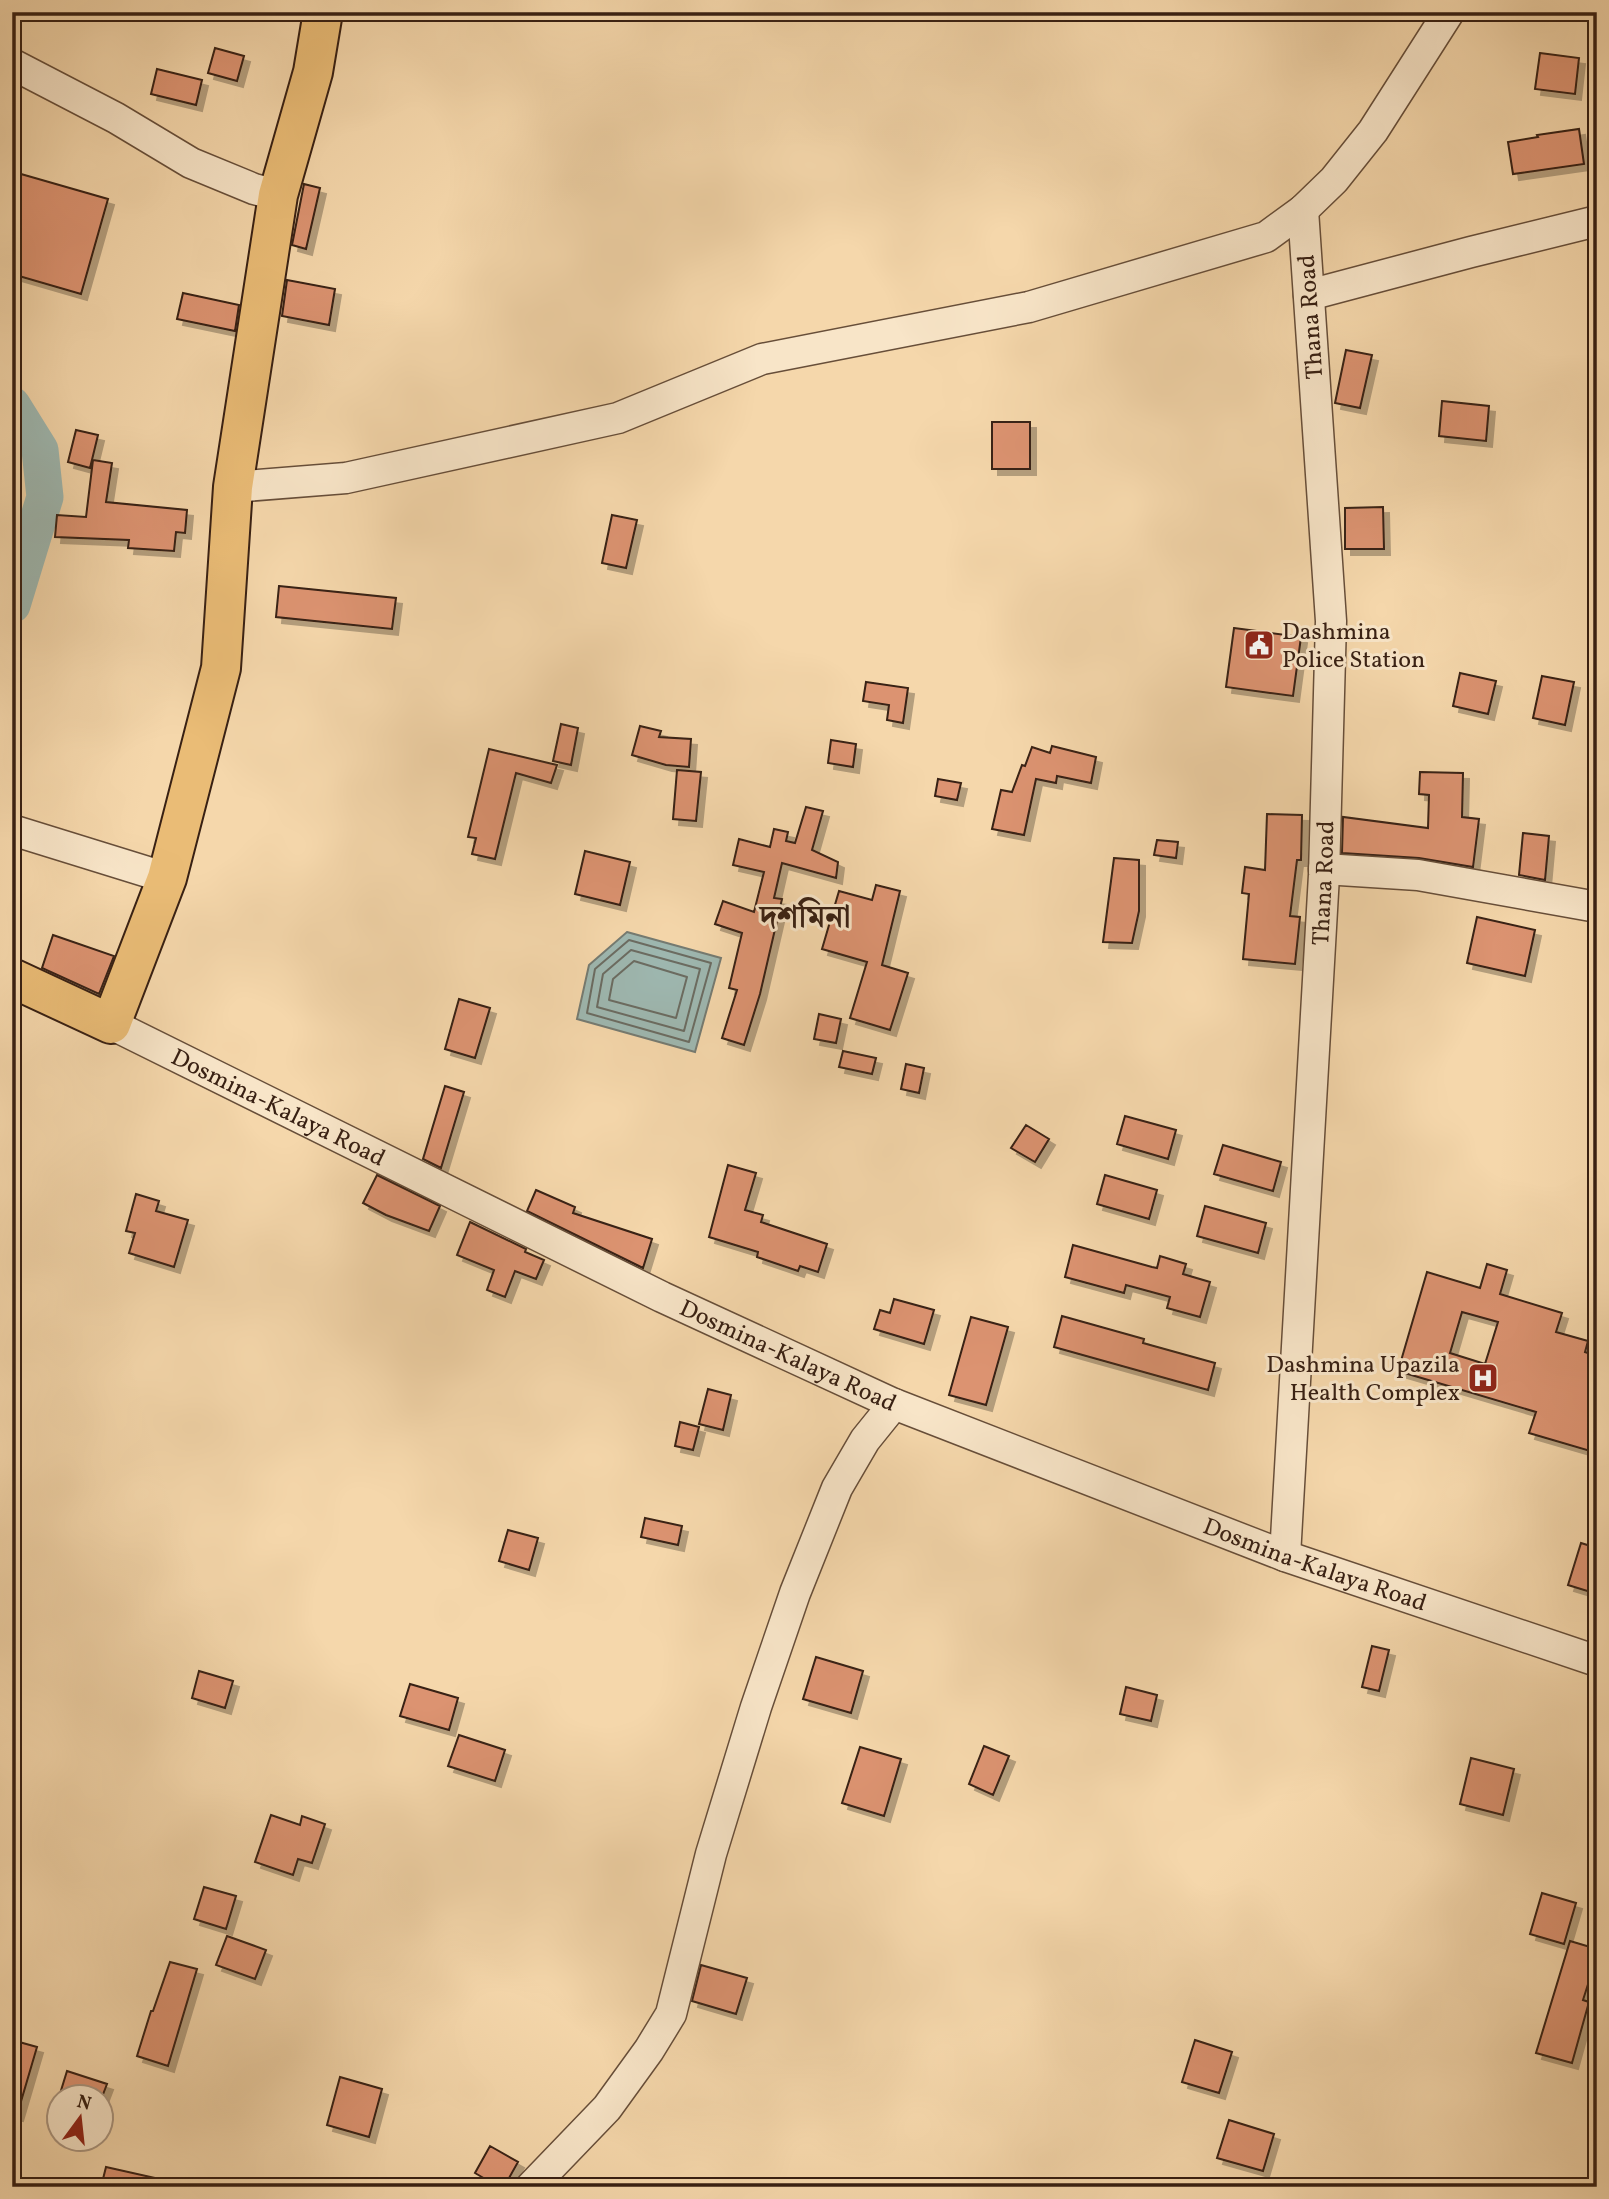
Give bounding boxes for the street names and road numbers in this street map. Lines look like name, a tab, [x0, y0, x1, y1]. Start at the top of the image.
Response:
street label: Thana Road	[1291, 253, 1333, 380]
street label: Thana Road	[1305, 820, 1344, 947]
street label: Dosmina-Kalaya Road	[165, 1041, 391, 1176]
street label: Dosmina-Kalaya Road	[673, 1292, 901, 1422]
street label: Dosmina-Kalaya Road	[1197, 1511, 1431, 1621]

